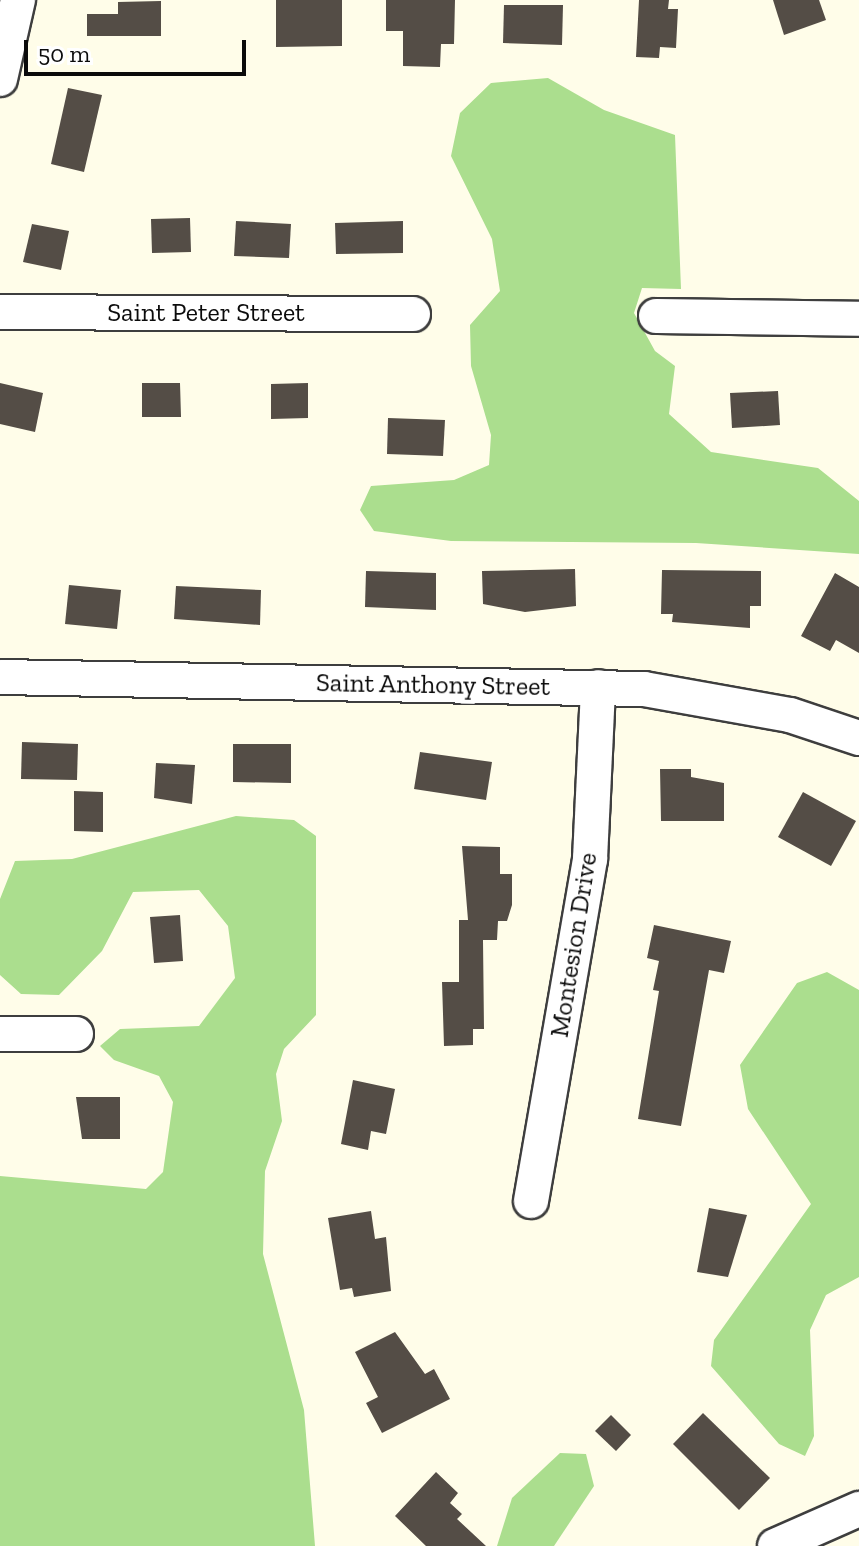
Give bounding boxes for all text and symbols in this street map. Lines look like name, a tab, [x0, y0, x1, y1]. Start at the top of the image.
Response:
scale bar	[28, 24, 250, 74]
text: 50 m	[38, 39, 90, 68]
street label: Saint Peter Street	[107, 297, 305, 329]
street label: Saint Anthony Street	[315, 667, 551, 703]
street label: Montesion Drive	[544, 850, 604, 1040]

